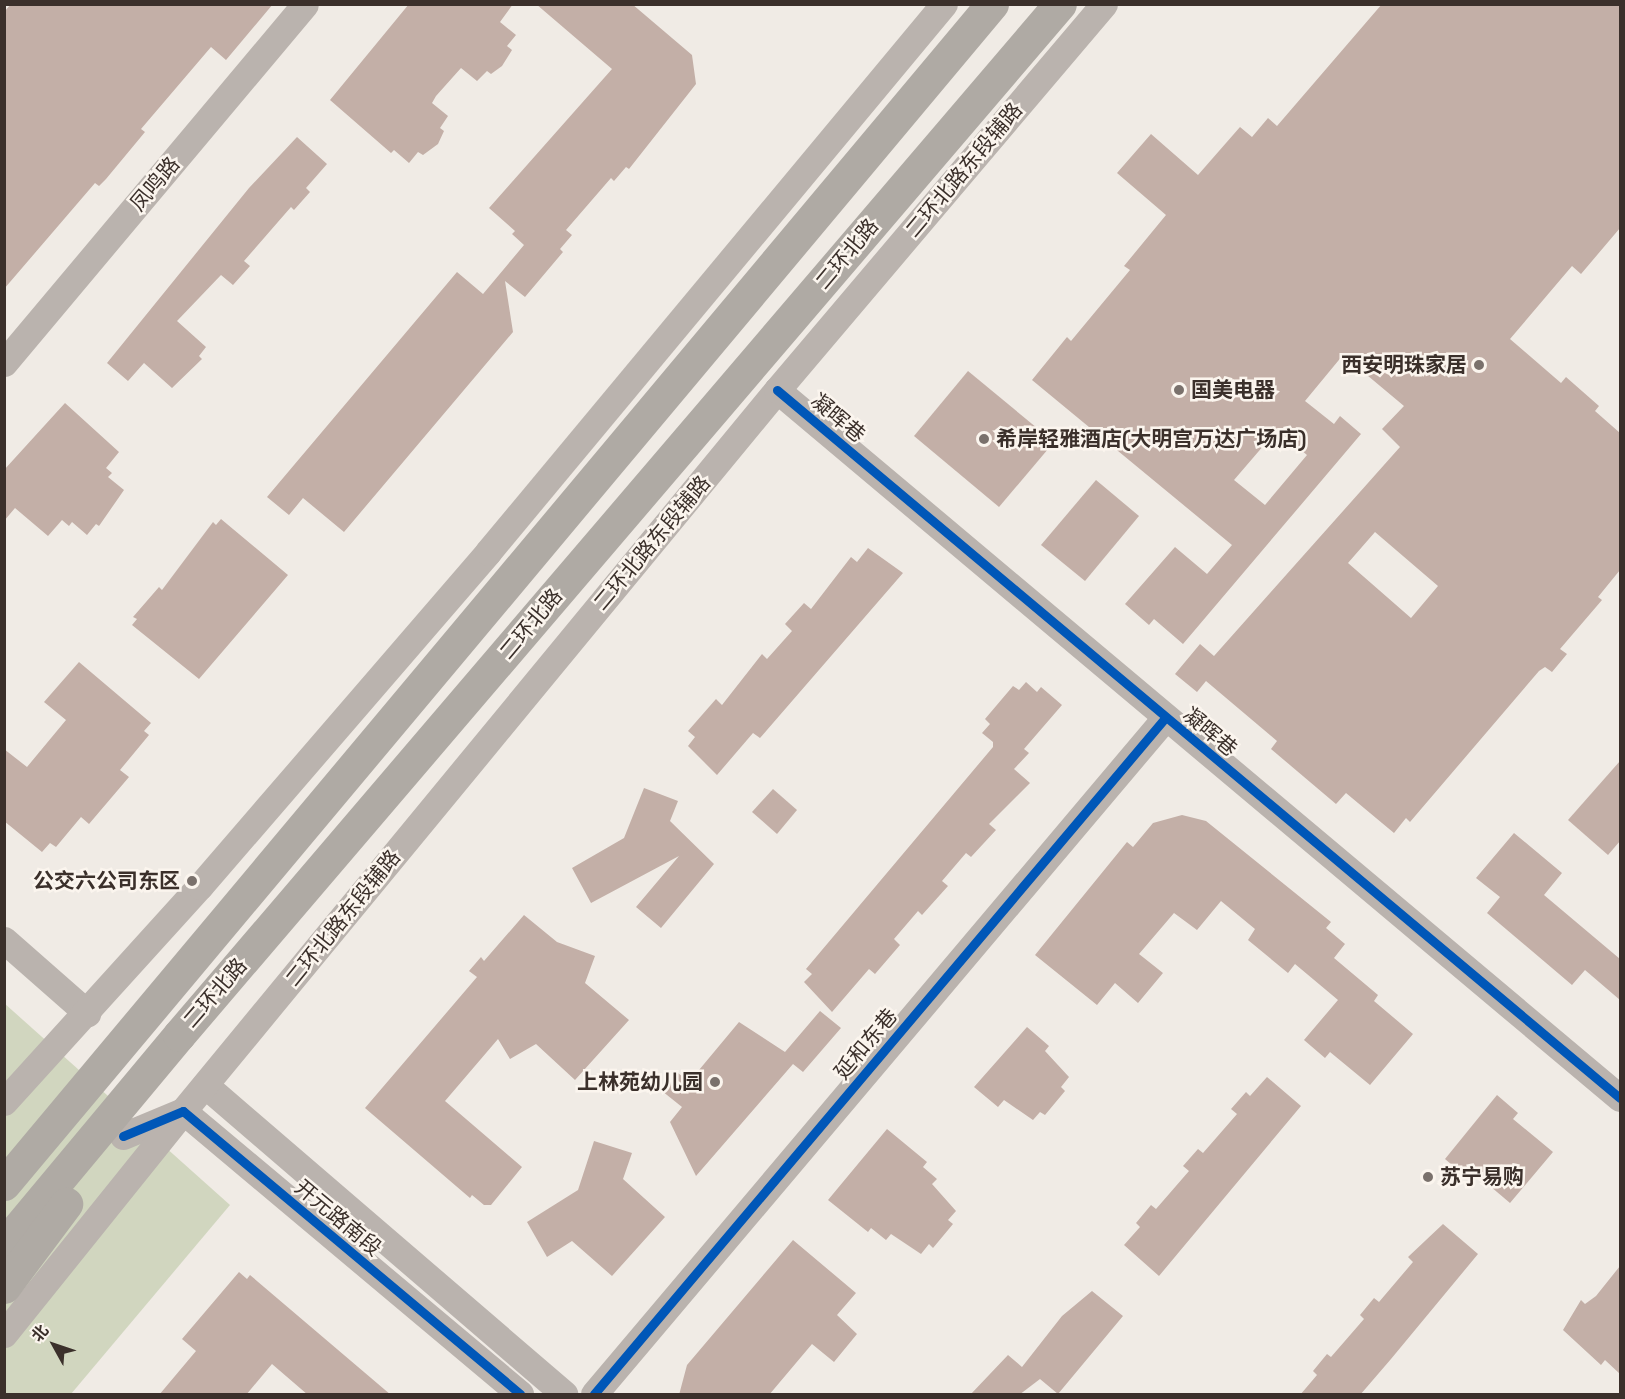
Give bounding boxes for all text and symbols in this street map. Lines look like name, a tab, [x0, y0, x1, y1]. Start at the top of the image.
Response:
street label: 二环北路东段辅路	[900, 98, 1028, 242]
street label: 凤鸣路	[125, 152, 185, 216]
street label: 二环北路	[810, 214, 884, 294]
place label: 西安明珠家居	[1341, 352, 1467, 378]
marker: 西安明珠家居	[1472, 358, 1486, 372]
place label: 国美电器	[1191, 377, 1275, 403]
marker: 国美电器	[1172, 383, 1186, 397]
street label: 凝晖巷	[806, 388, 870, 448]
place label: 希岸轻雅酒店(大明宫万达广场店)	[996, 426, 1307, 452]
marker: 希岸轻雅酒店(大明宫万达广场店)	[977, 432, 991, 446]
street label: 二环北路东段辅路	[588, 471, 716, 615]
street label: 二环北路	[494, 584, 568, 664]
street label: 凝晖巷	[1178, 702, 1242, 762]
street label: 二环北路东段辅路	[280, 845, 406, 991]
place label: 公交六公司东区	[33, 868, 180, 894]
marker: 公交六公司东区	[185, 874, 199, 888]
street label: 二环北路	[178, 953, 252, 1033]
street label: 延和东巷	[829, 1004, 903, 1084]
place label: 上林苑幼儿园	[577, 1069, 703, 1095]
marker: 上林苑幼儿园	[708, 1075, 722, 1089]
place label: 苏宁易购	[1440, 1164, 1524, 1190]
marker: 苏宁易购	[1421, 1170, 1435, 1184]
street label: 开元路南段	[290, 1175, 386, 1261]
north arrow	[24, 1315, 84, 1375]
text: 北	[27, 1320, 53, 1346]

